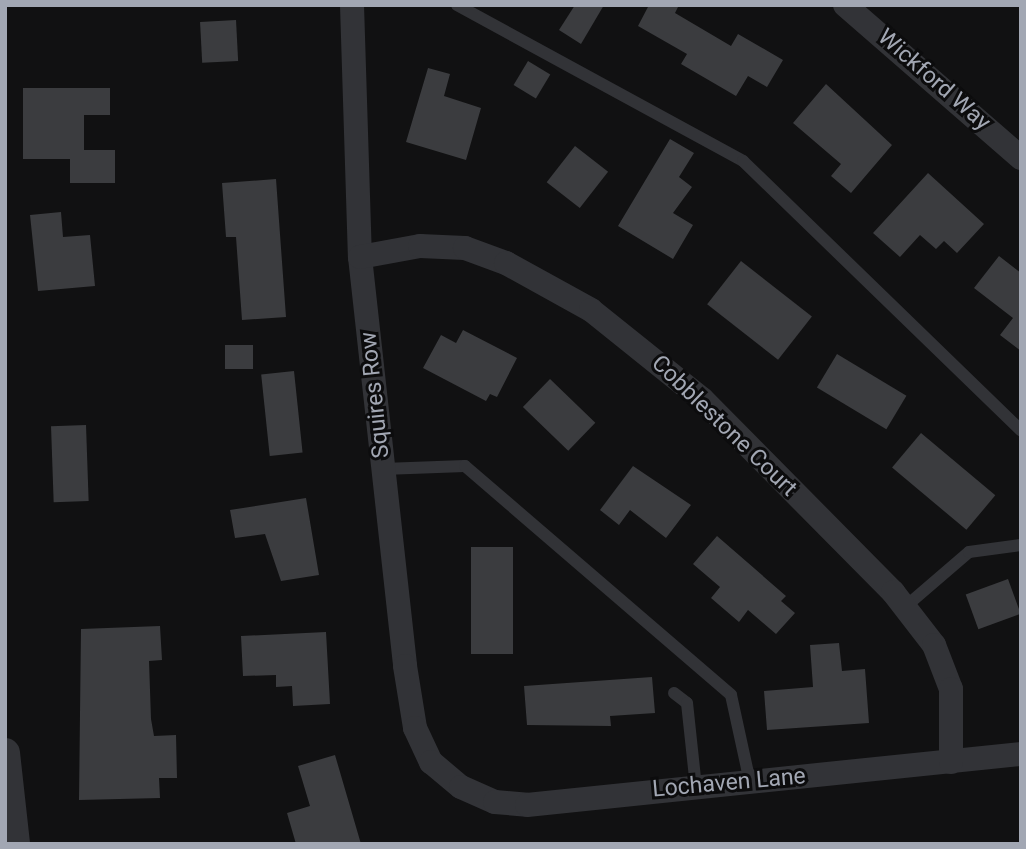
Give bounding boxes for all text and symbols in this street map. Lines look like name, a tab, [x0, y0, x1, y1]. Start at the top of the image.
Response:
street label: Wickford Way	[872, 24, 996, 136]
street label: Squires Row	[355, 330, 395, 460]
street label: Cobblestone Court	[646, 350, 802, 502]
street label: Lochaven Lane	[651, 763, 807, 803]

